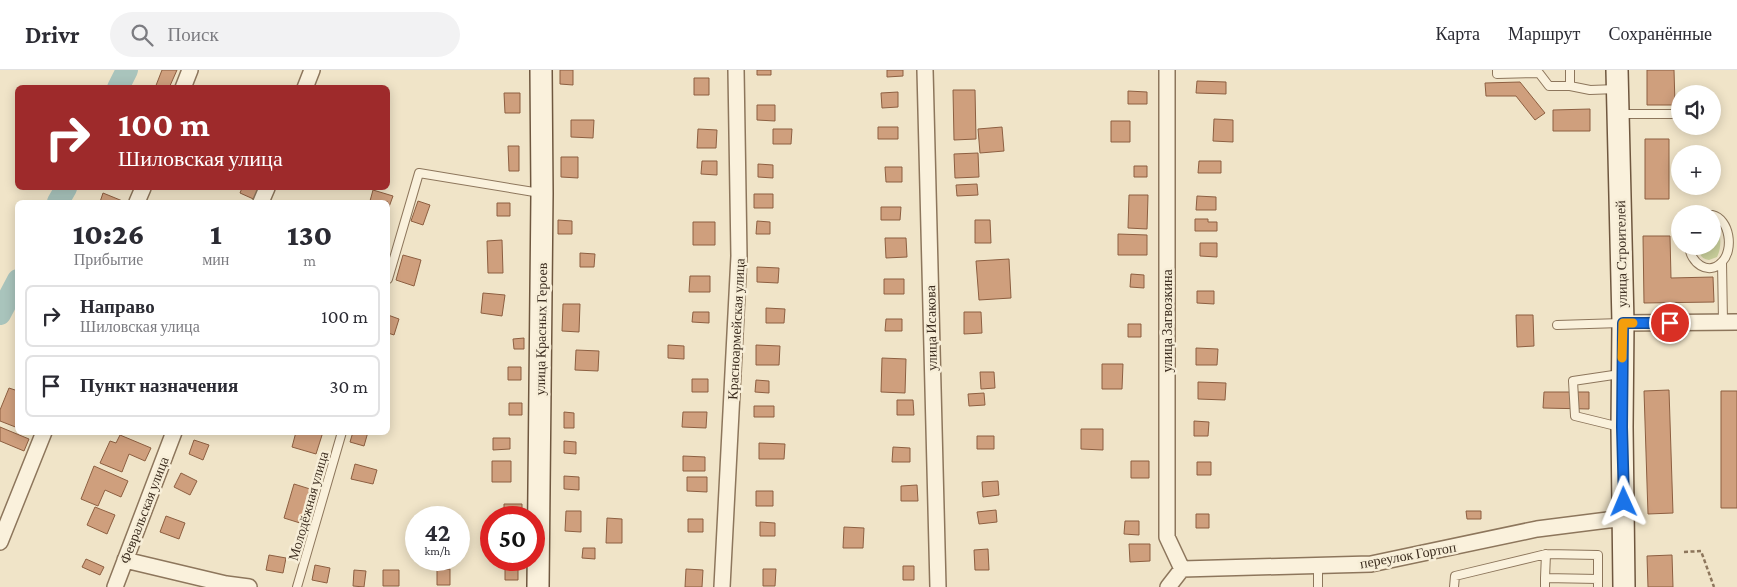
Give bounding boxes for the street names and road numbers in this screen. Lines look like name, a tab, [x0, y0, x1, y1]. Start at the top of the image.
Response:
street label: улица Строителей	[1612, 200, 1630, 308]
street label: Красноармейская улица	[724, 257, 748, 400]
street label: улица Красных Героев	[532, 262, 550, 395]
street label: улица Загвозкина	[1159, 269, 1175, 373]
street label: улица Исакова	[922, 284, 940, 371]
street label: Молодёжная улица	[285, 449, 331, 562]
street label: Февральская улица	[116, 454, 172, 566]
street label: переулок Гортоп	[1359, 539, 1458, 571]

